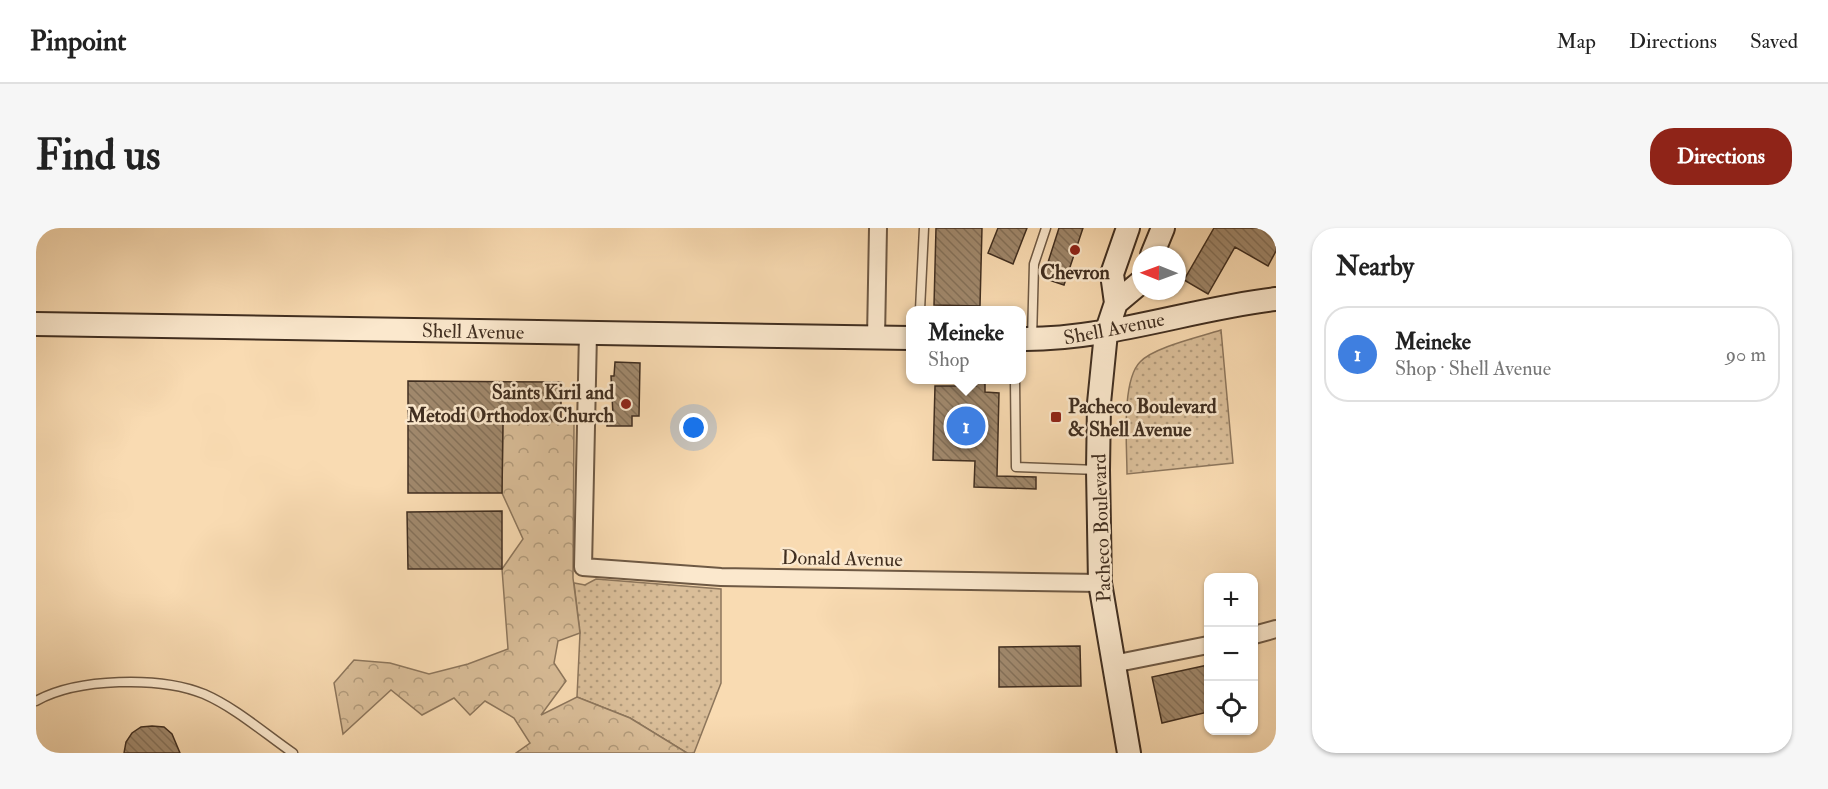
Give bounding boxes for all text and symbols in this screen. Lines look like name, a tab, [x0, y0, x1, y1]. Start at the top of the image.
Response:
text: Pinpoint	[30, 24, 126, 59]
text: Map	[1556, 28, 1596, 55]
text: Directions	[1629, 28, 1717, 55]
text: Saved	[1750, 28, 1798, 55]
button: Directions	[1650, 128, 1792, 185]
text: Find us	[36, 130, 160, 182]
marker: Chevron	[1068, 243, 1082, 257]
north arrow	[1132, 246, 1186, 300]
text: Nearby	[1336, 251, 1414, 283]
place label: Chevron	[1040, 260, 1110, 285]
popup	[906, 306, 1026, 384]
street label: Shell Avenue	[1061, 306, 1167, 351]
street label: Shell Avenue	[422, 318, 524, 345]
text: Meineke	[928, 319, 1004, 347]
text: Meineke	[1395, 328, 1471, 356]
text: 1	[1354, 342, 1361, 367]
text: 90 m	[1726, 342, 1766, 367]
text: Shop	[928, 347, 969, 372]
text: Shop · Shell Avenue	[1395, 356, 1551, 381]
place label: Saints Kiril and Metodi Orthodox Church	[406, 380, 615, 428]
place label: Pacheco Boulevard & Shell Avenue	[1068, 394, 1217, 442]
marker: Saints Kiril and Metodi Orthodox Church	[619, 397, 633, 411]
pin: 1	[946, 404, 986, 448]
marker: Pacheco Boulevard & Shell Avenue	[1049, 410, 1063, 424]
your location	[679, 413, 708, 442]
street label: Pacheco Boulevard	[1086, 453, 1117, 603]
street label: Donald Avenue	[781, 545, 903, 572]
map controls	[1204, 573, 1258, 735]
button: +	[1204, 573, 1258, 627]
button: −	[1204, 627, 1258, 681]
button: locate	[1204, 681, 1258, 735]

